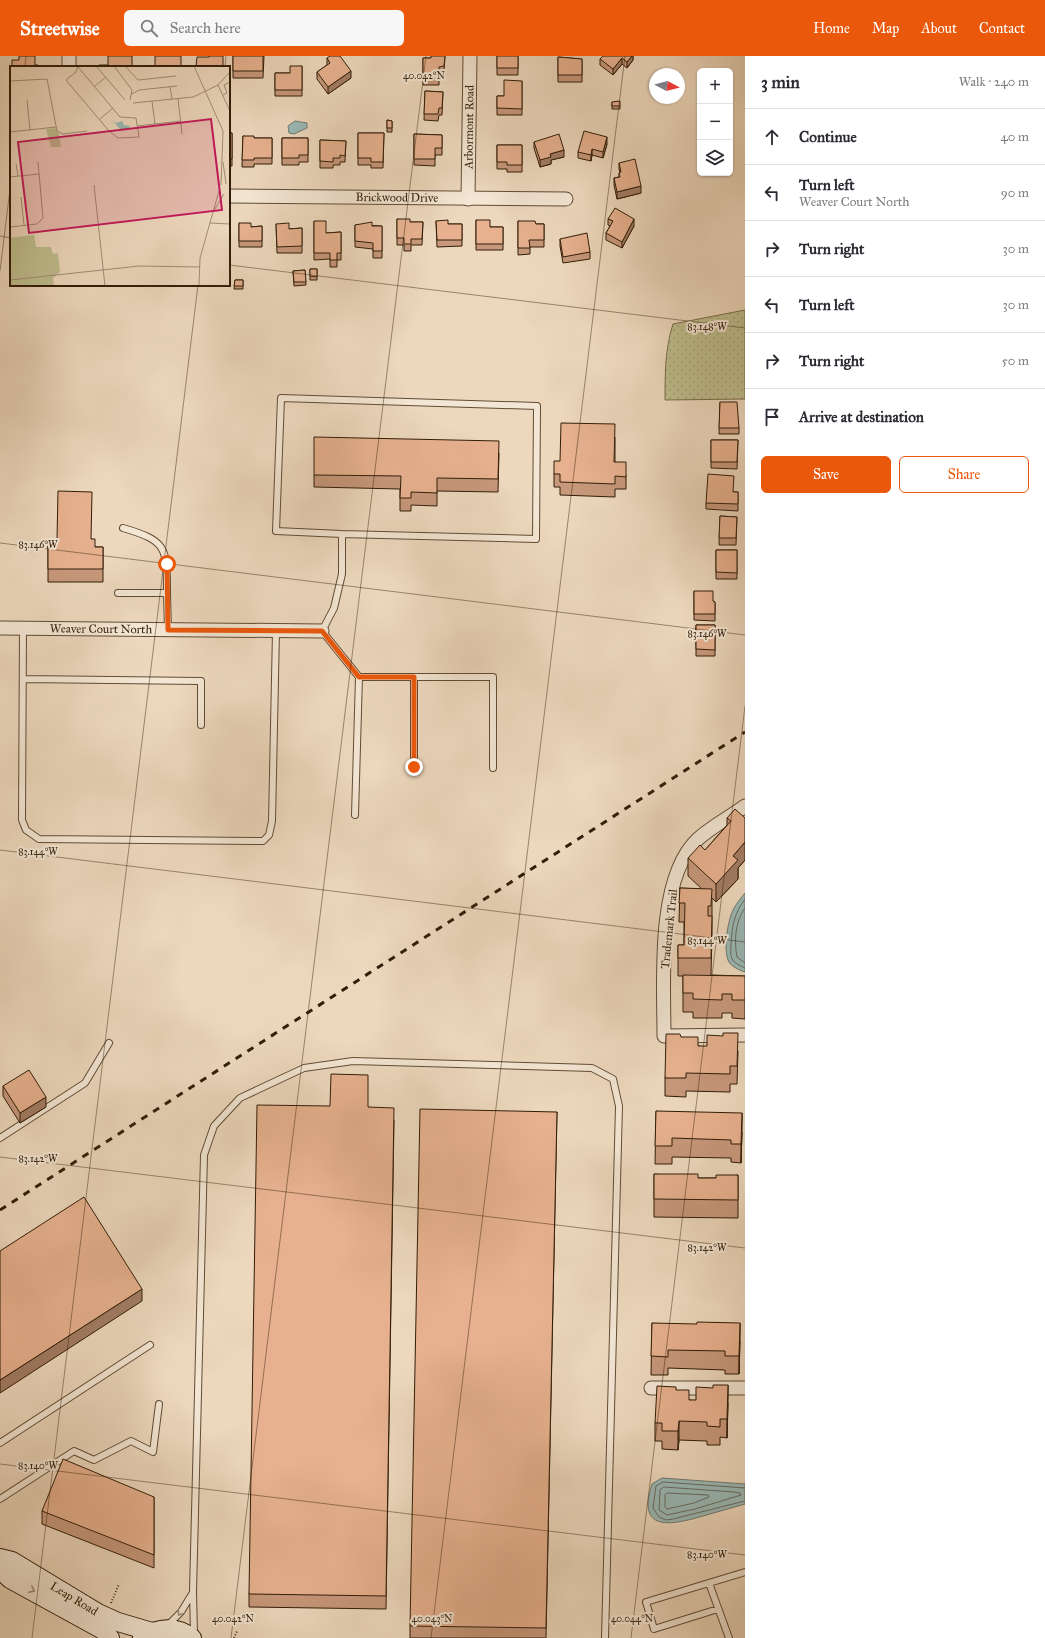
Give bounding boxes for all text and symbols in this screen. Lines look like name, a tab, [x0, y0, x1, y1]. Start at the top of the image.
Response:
search box	[124, 10, 404, 46]
text: Streetwise	[20, 17, 100, 40]
icon: search	[138, 17, 160, 39]
text: Search here	[170, 19, 241, 37]
text: Home	[813, 20, 850, 37]
text: Map	[872, 20, 899, 37]
text: About	[921, 20, 957, 37]
text: Contact	[979, 20, 1025, 37]
inset map	[10, 66, 230, 286]
north arrow	[649, 68, 685, 104]
map controls	[697, 68, 733, 176]
button: +	[697, 68, 733, 104]
text: 40.042°N	[403, 70, 445, 82]
text: 3 min	[761, 72, 800, 93]
text: Walk · 240 m	[959, 74, 1029, 90]
street label: Arbormont Road	[461, 85, 477, 170]
button: −	[697, 104, 733, 140]
icon: ahead	[761, 126, 783, 148]
text: Continue	[799, 128, 857, 146]
text: 40 m	[1000, 129, 1029, 145]
button: layers	[697, 140, 733, 176]
text: Turn left	[799, 176, 855, 194]
icon: left	[761, 182, 783, 204]
text: 90 m	[1001, 185, 1029, 201]
street label: Brickwood Drive	[356, 190, 438, 205]
text: Weaver Court North	[799, 194, 910, 210]
icon: right	[761, 238, 783, 260]
text: Turn right	[799, 240, 864, 258]
text: 30 m	[1003, 241, 1029, 257]
icon: left	[761, 294, 783, 316]
text: Turn left	[799, 296, 855, 314]
text: 30 m	[1003, 297, 1029, 313]
text: 83.148°W	[687, 321, 727, 333]
icon: right	[761, 350, 783, 372]
text: Turn right	[799, 352, 864, 370]
text: 50 m	[1002, 353, 1029, 369]
icon: arrive	[761, 406, 783, 428]
text: Arrive at destination	[799, 408, 924, 426]
button: Save	[761, 456, 891, 493]
button: Share	[899, 456, 1029, 493]
text: 83.146°W	[18, 539, 58, 551]
route start	[158, 555, 176, 573]
street label: Weaver Court North	[50, 621, 152, 636]
text: 83.146°W	[687, 628, 727, 640]
route end	[405, 758, 423, 776]
text: 83.144°W	[18, 846, 58, 858]
street label: Trademark Trail	[658, 888, 680, 970]
text: 83.144°W	[687, 935, 727, 947]
text: 83.142°W	[19, 1153, 58, 1165]
text: 83.142°W	[688, 1242, 727, 1254]
text: 83.140°W	[18, 1460, 58, 1472]
text: 83.140°W	[687, 1549, 727, 1561]
street label: Leap Road	[48, 1579, 101, 1618]
one-way arrow	[28, 1586, 36, 1593]
one-way arrow	[178, 1608, 185, 1615]
text: 40.042°N	[212, 1613, 254, 1625]
text: 40.043°N	[412, 1613, 453, 1625]
text: 40.044°N	[611, 1613, 654, 1625]

